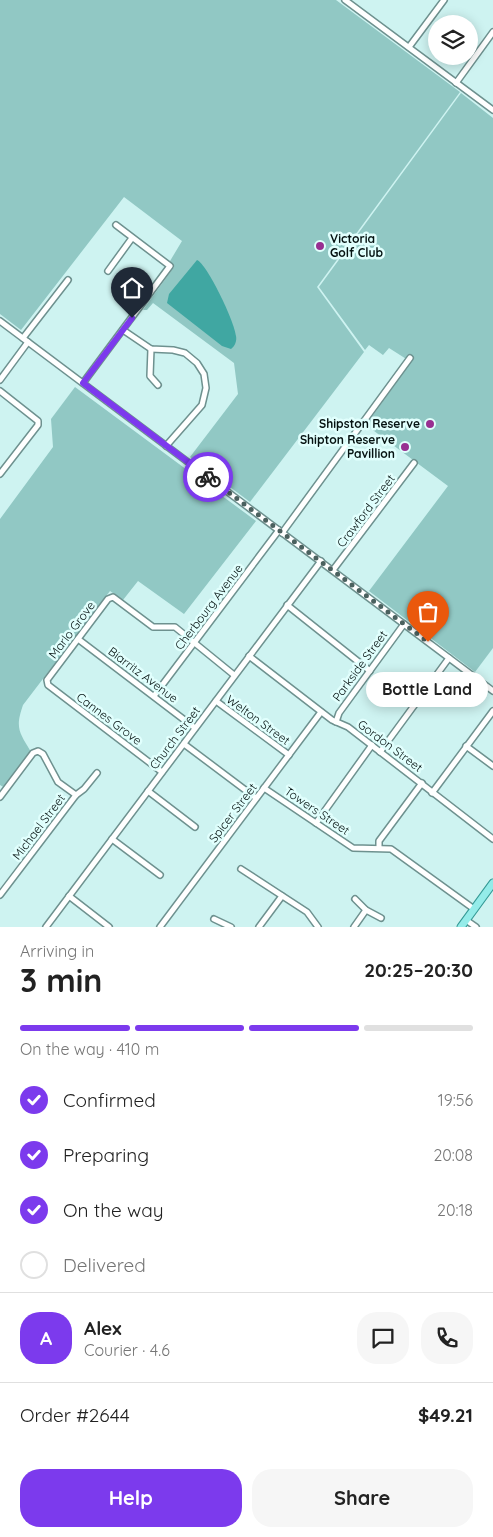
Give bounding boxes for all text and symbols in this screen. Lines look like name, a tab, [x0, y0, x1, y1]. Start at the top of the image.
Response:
map controls	[428, 15, 478, 65]
button: layers	[428, 15, 478, 65]
place label: Victoria Golf Club	[330, 231, 383, 260]
marker: Victoria Golf Club	[314, 240, 326, 252]
pin	[111, 267, 153, 318]
icon: home	[118, 274, 146, 302]
place label: Shipston Reserve	[319, 416, 420, 431]
marker: Shipston Reserve	[424, 418, 436, 430]
place label: Shipton Reserve Pavillion	[300, 432, 395, 461]
marker: Shipton Reserve Pavillion	[399, 441, 411, 453]
courier	[183, 452, 233, 502]
icon: bike	[194, 463, 222, 491]
street label: Crawford Street	[333, 471, 398, 550]
street label: Cherbourg Avenue	[171, 561, 246, 653]
pin	[407, 591, 449, 642]
street label: Marlo Grove	[45, 598, 98, 661]
icon: bag	[414, 598, 442, 626]
street label: Parkside Street	[329, 627, 390, 704]
street label: Biarritz Avenue	[105, 643, 181, 706]
callout: Bottle Land	[367, 672, 489, 707]
text: Bottle Land	[382, 679, 472, 699]
street label: Cannes Grove	[74, 689, 145, 748]
street label: Welton Street	[223, 691, 293, 748]
street label: Church Street	[146, 703, 203, 772]
street label: Gordon Street	[355, 716, 426, 775]
street label: Spicer Street	[205, 780, 260, 845]
street label: Towers Street	[282, 783, 353, 838]
street label: Michael Street	[9, 791, 68, 863]
text: Arriving in	[20, 941, 94, 961]
text: 20:25–20:30	[364, 958, 473, 982]
text: 3 min	[20, 960, 102, 1000]
text: On the way · 410 m	[20, 1039, 159, 1059]
icon: check	[20, 1086, 48, 1114]
text: Confirmed	[63, 1088, 156, 1112]
text: 19:56	[438, 1090, 473, 1110]
icon: check	[20, 1141, 48, 1169]
text: Preparing	[63, 1143, 149, 1167]
text: 20:08	[433, 1145, 473, 1165]
icon: check	[20, 1196, 48, 1224]
text: On the way	[63, 1198, 164, 1222]
text: 20:18	[437, 1200, 473, 1220]
text: Delivered	[63, 1253, 146, 1277]
button: chat	[357, 1312, 409, 1364]
button: phone	[421, 1312, 473, 1364]
text: Alex	[84, 1316, 122, 1340]
text: A	[40, 1326, 52, 1350]
text: Courier · 4.6	[84, 1340, 170, 1360]
text: Order #2644	[20, 1403, 130, 1427]
text: $49.21	[418, 1403, 473, 1427]
button: Help	[20, 1469, 242, 1527]
button: Share	[252, 1469, 473, 1527]

